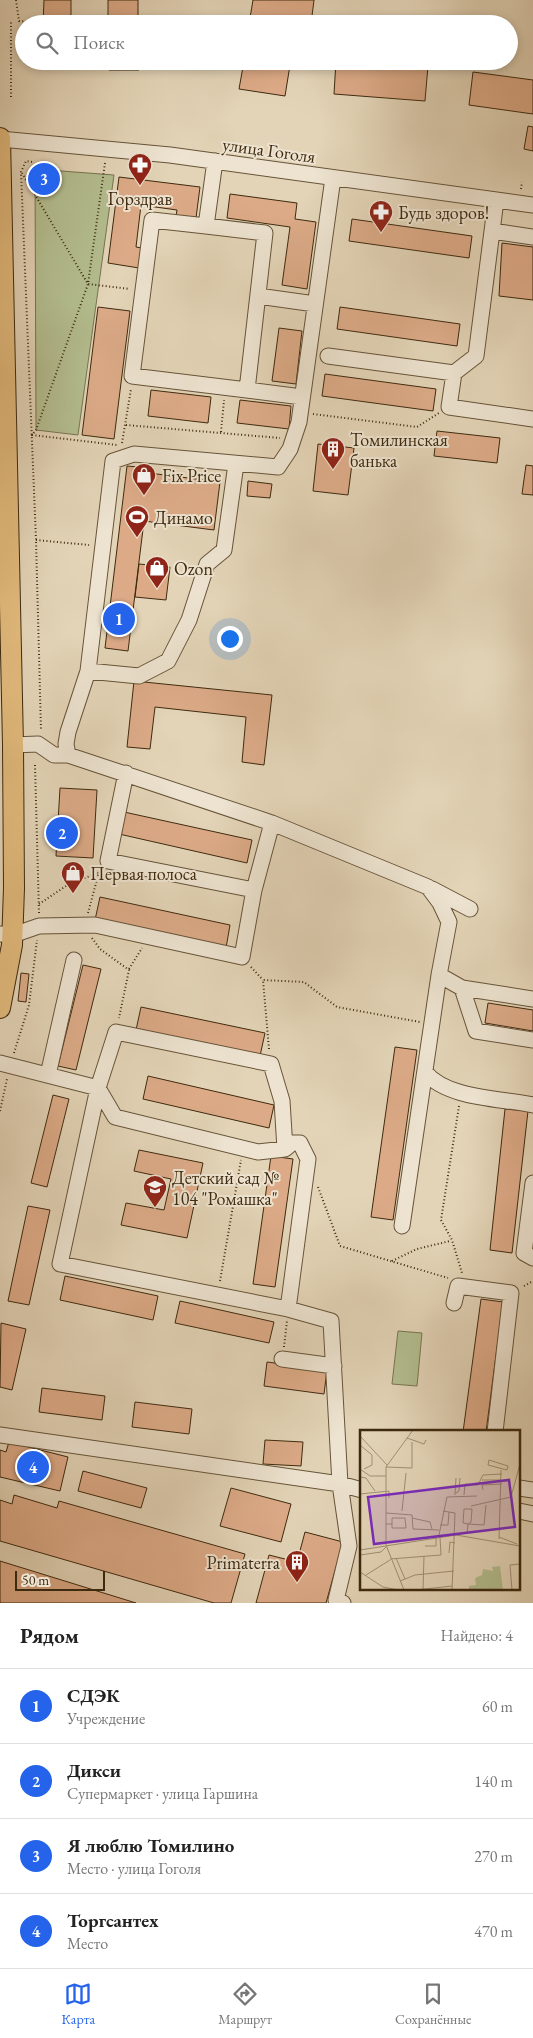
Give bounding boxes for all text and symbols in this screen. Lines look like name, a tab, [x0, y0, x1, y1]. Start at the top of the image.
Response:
search box	[15, 15, 518, 70]
icon: search	[33, 29, 61, 57]
text: Поиск	[73, 30, 125, 55]
street label: улица Гоголя	[221, 132, 317, 168]
pharmacy icon: Горздрав	[127, 152, 153, 186]
pin: 3	[28, 160, 60, 198]
place label: Горздрав	[108, 187, 172, 210]
pharmacy icon: Будь здоров!	[368, 199, 394, 233]
place label: Будь здоров!	[398, 201, 489, 224]
place label: Томилинская банька	[350, 428, 448, 472]
building icon: Томилинская банька	[320, 436, 346, 470]
shop icon: Fix Price	[131, 462, 157, 496]
place label: Fix Price	[162, 464, 221, 487]
sports icon: Динамо	[124, 504, 150, 538]
place label: Динамо	[154, 506, 213, 529]
shop icon: Ozon	[144, 555, 170, 589]
place label: Ozon	[174, 557, 213, 580]
pin: 1	[103, 600, 135, 638]
your location	[217, 626, 243, 652]
pin: 2	[46, 814, 78, 852]
shop icon: Первая полоса	[60, 860, 86, 894]
place label: Первая полоса	[90, 862, 198, 885]
place label: Детский сад № 104 "Ромашка"	[172, 1166, 279, 1210]
school or university icon: Детский сад № 104 "Ромашка"	[142, 1174, 168, 1208]
inset map	[360, 1430, 520, 1590]
pin: 4	[17, 1448, 49, 1486]
building icon: Primaterra	[284, 1549, 310, 1583]
place label: Primaterra	[207, 1551, 281, 1574]
scale bar	[15, 1568, 105, 1591]
text: 50 m	[22, 1571, 49, 1589]
text: Рядом	[20, 1622, 79, 1649]
text: Найдено: 4	[441, 1625, 513, 1646]
text: СДЭК	[67, 1683, 120, 1708]
text: 1	[32, 1696, 40, 1717]
text: 60 m	[482, 1696, 513, 1717]
text: Учреждение	[67, 1708, 145, 1729]
text: Дикси	[67, 1758, 121, 1783]
text: 2	[32, 1771, 40, 1792]
text: 140 m	[474, 1771, 513, 1792]
text: Супермаркет · улица Гаршина	[67, 1783, 258, 1804]
text: Я люблю Томилино	[67, 1833, 234, 1858]
text: 3	[32, 1846, 40, 1867]
text: 270 m	[474, 1846, 513, 1867]
text: Место · улица Гоголя	[67, 1858, 201, 1879]
text: Торгсантех	[67, 1908, 159, 1933]
text: 4	[32, 1921, 40, 1942]
text: 470 m	[474, 1921, 513, 1942]
text: Место	[67, 1933, 108, 1954]
tab: Карта	[62, 1980, 95, 2028]
tab: Маршрут	[218, 1980, 272, 2028]
tab: Сохранённые	[395, 1980, 471, 2028]

